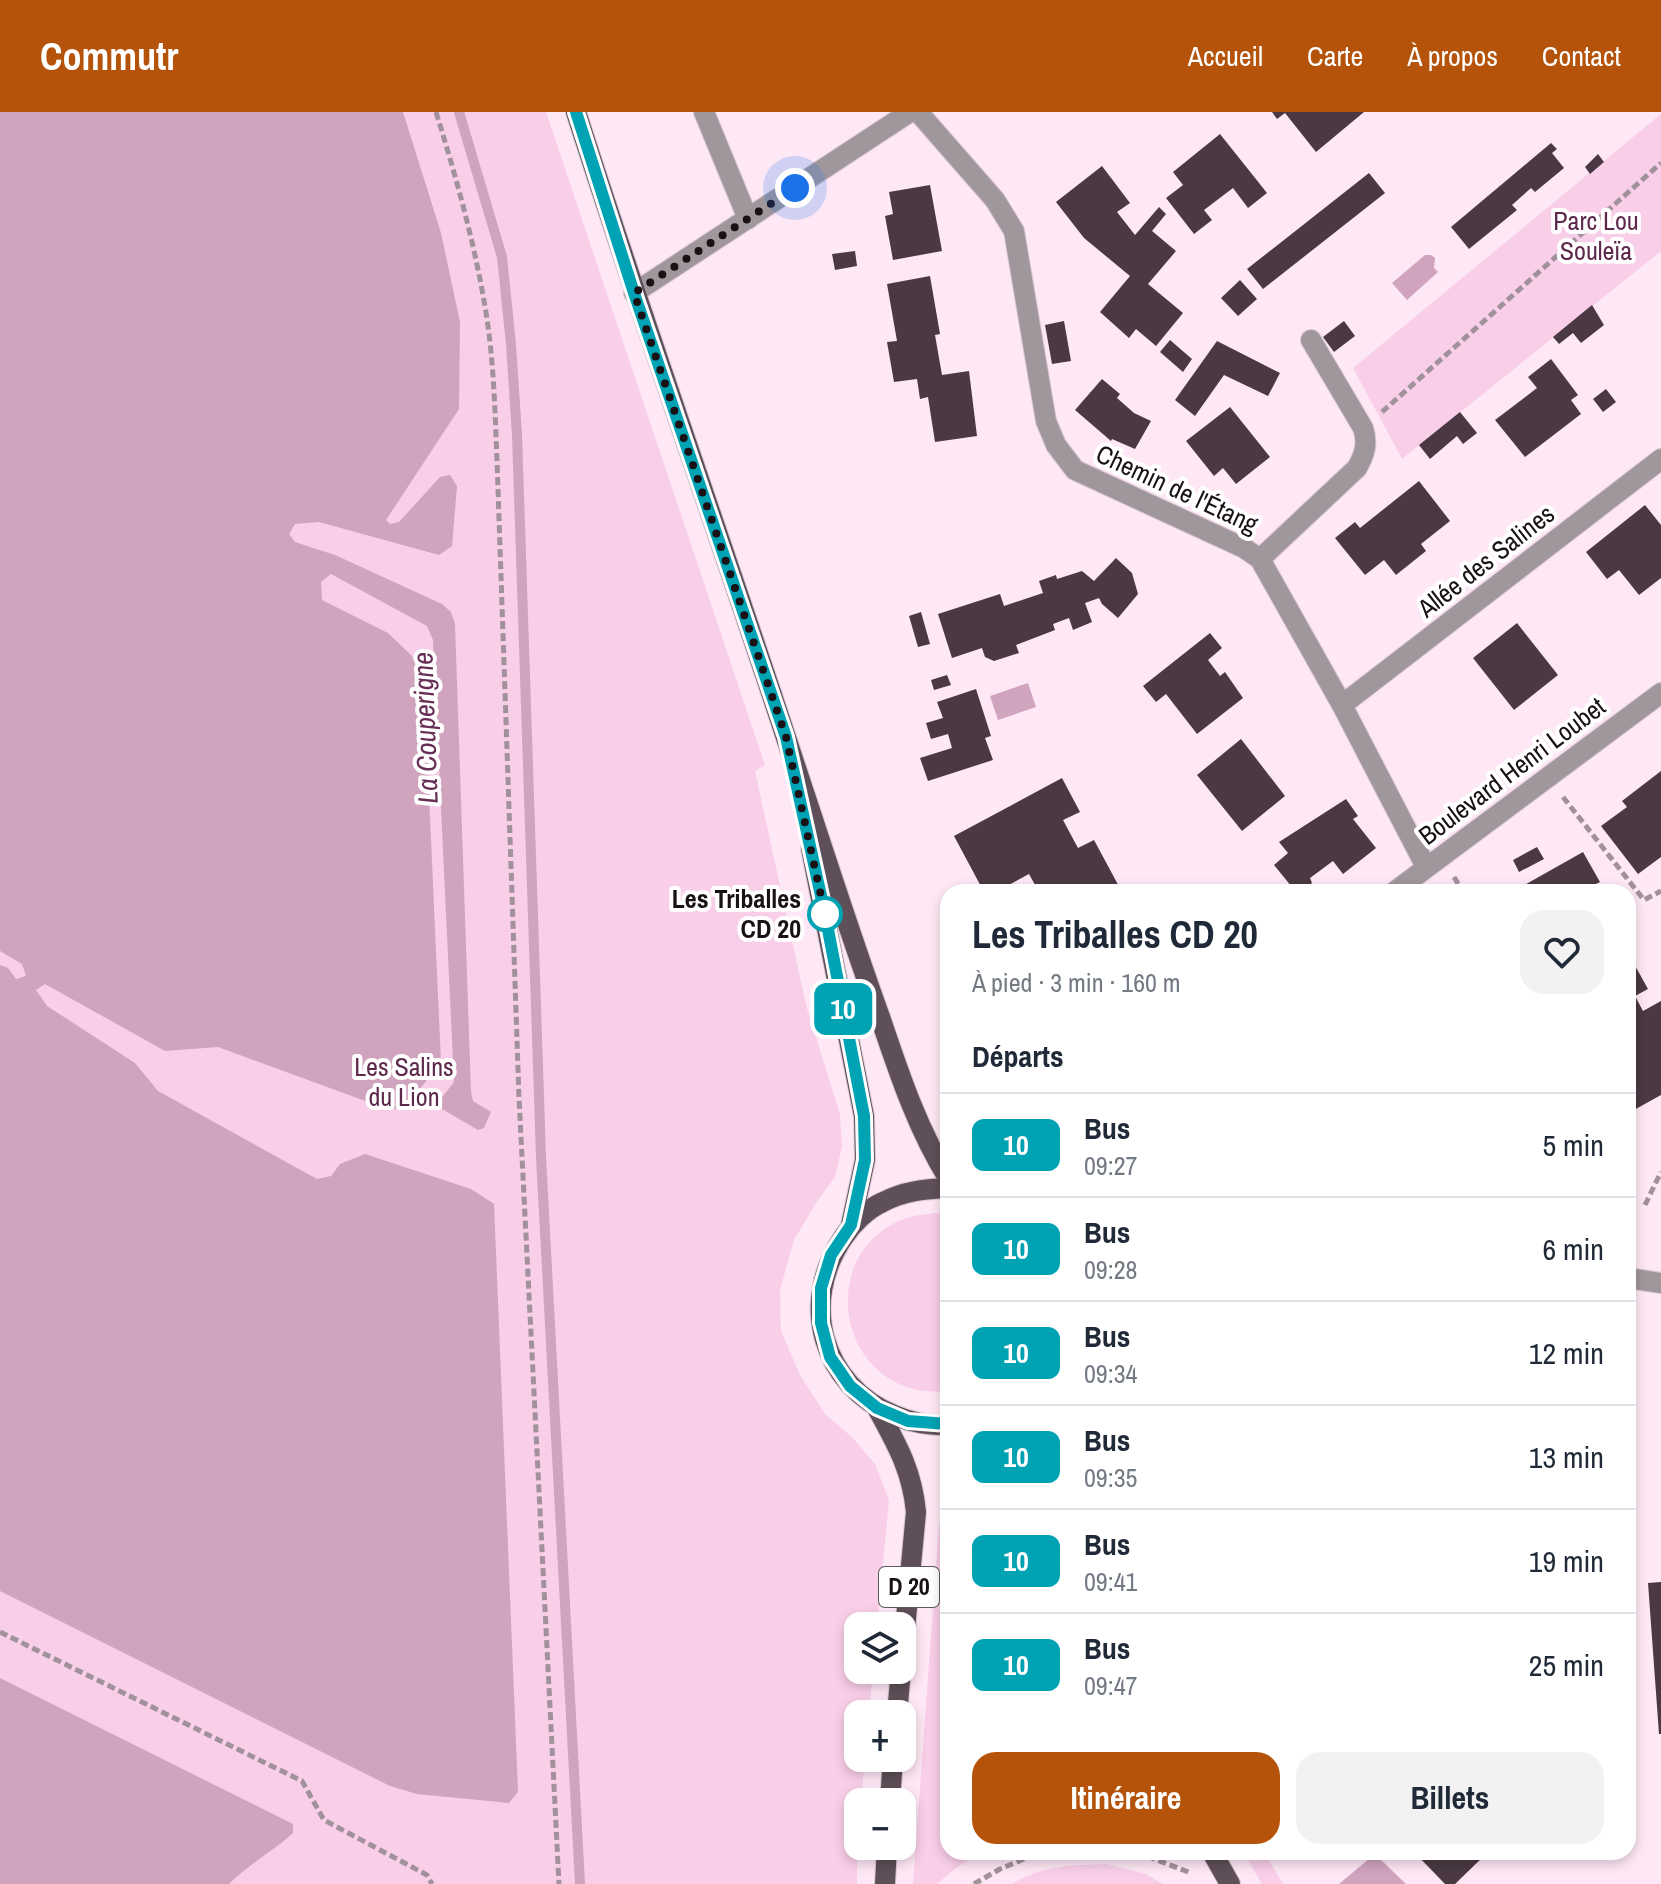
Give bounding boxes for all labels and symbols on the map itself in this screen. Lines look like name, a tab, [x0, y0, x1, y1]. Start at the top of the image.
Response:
your location	[775, 168, 815, 208]
park label: Parc Lou Souleïa	[1553, 203, 1639, 268]
street label: Chemin de l'Étang	[1091, 436, 1264, 541]
street label: Allée des Salines	[1409, 496, 1561, 626]
water label: La Couperigne	[403, 651, 447, 805]
street label: Boulevard Henri Loubet	[1411, 689, 1612, 852]
place label: Les Triballes CD 20	[672, 881, 801, 946]
marker: Les Triballes CD 20	[808, 897, 842, 931]
line badge: 10	[807, 983, 879, 1035]
park label: Les Salins du Lion	[354, 1049, 454, 1114]
road number: D 20	[879, 1567, 939, 1607]

